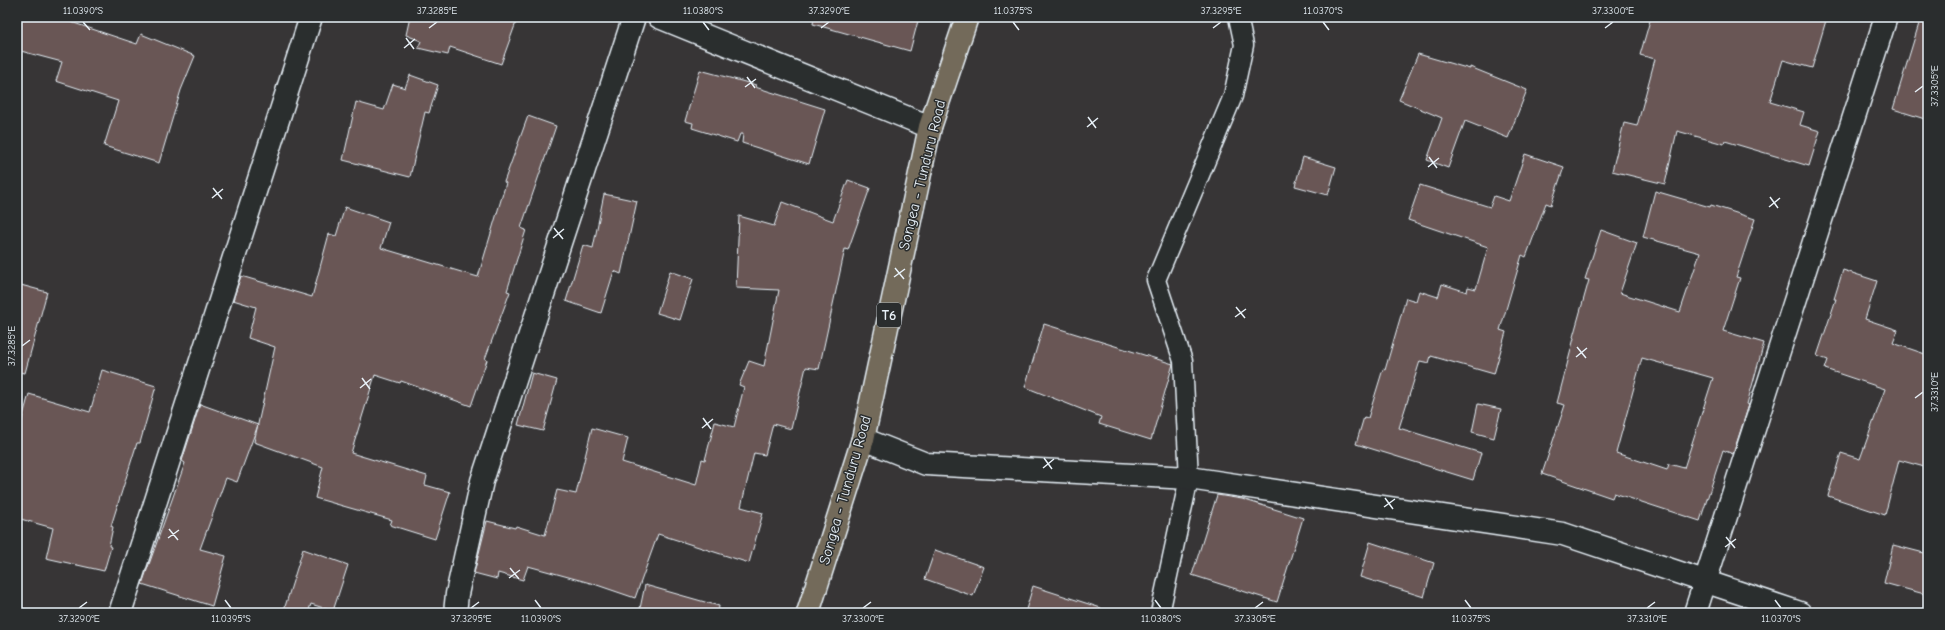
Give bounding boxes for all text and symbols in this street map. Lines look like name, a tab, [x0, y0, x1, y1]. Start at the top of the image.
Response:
text: 11.0390°S	[63, 5, 103, 17]
text: 37.3285°E	[417, 5, 457, 17]
text: 11.0380°S	[683, 5, 723, 17]
text: 37.3290°E	[808, 5, 850, 17]
text: 11.0375°S	[994, 5, 1033, 17]
text: 37.3295°E	[1201, 5, 1241, 17]
text: 11.0370°S	[1303, 5, 1343, 17]
text: 37.3300°E	[1592, 5, 1634, 17]
text: 37.3305°E	[1929, 65, 1941, 107]
street label: Songea - Tunduru Road	[895, 98, 949, 252]
road number: T6	[877, 303, 901, 327]
text: 37.3285°E	[6, 326, 18, 366]
text: 37.3310°E	[1929, 372, 1941, 412]
street label: Songea - Tunduru Road	[815, 413, 875, 567]
text: 37.3290°E	[58, 613, 100, 625]
text: 11.0395°S	[211, 613, 251, 625]
text: 37.3295°E	[451, 613, 491, 625]
text: 11.0390°S	[521, 613, 561, 625]
text: 37.3300°E	[842, 613, 884, 625]
text: 11.0380°S	[1141, 613, 1181, 625]
text: 37.3305°E	[1234, 613, 1276, 625]
text: 11.0375°S	[1452, 613, 1491, 625]
text: 37.3310°E	[1627, 613, 1667, 625]
text: 11.0370°S	[1761, 613, 1801, 625]

